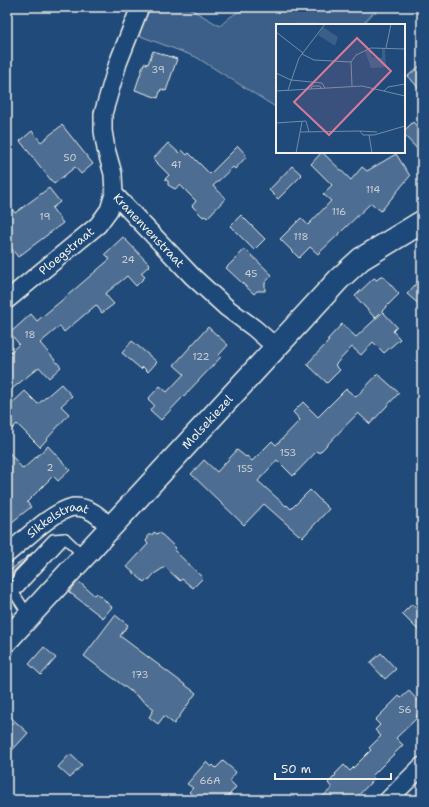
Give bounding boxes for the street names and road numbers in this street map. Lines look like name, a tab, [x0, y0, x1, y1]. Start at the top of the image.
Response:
street label: Kranenvenstraat	[110, 190, 188, 271]
street label: Ploegstraat	[35, 223, 97, 279]
street label: Molsekiezel	[178, 391, 237, 453]
street label: Sikkelstraat	[23, 498, 91, 542]

